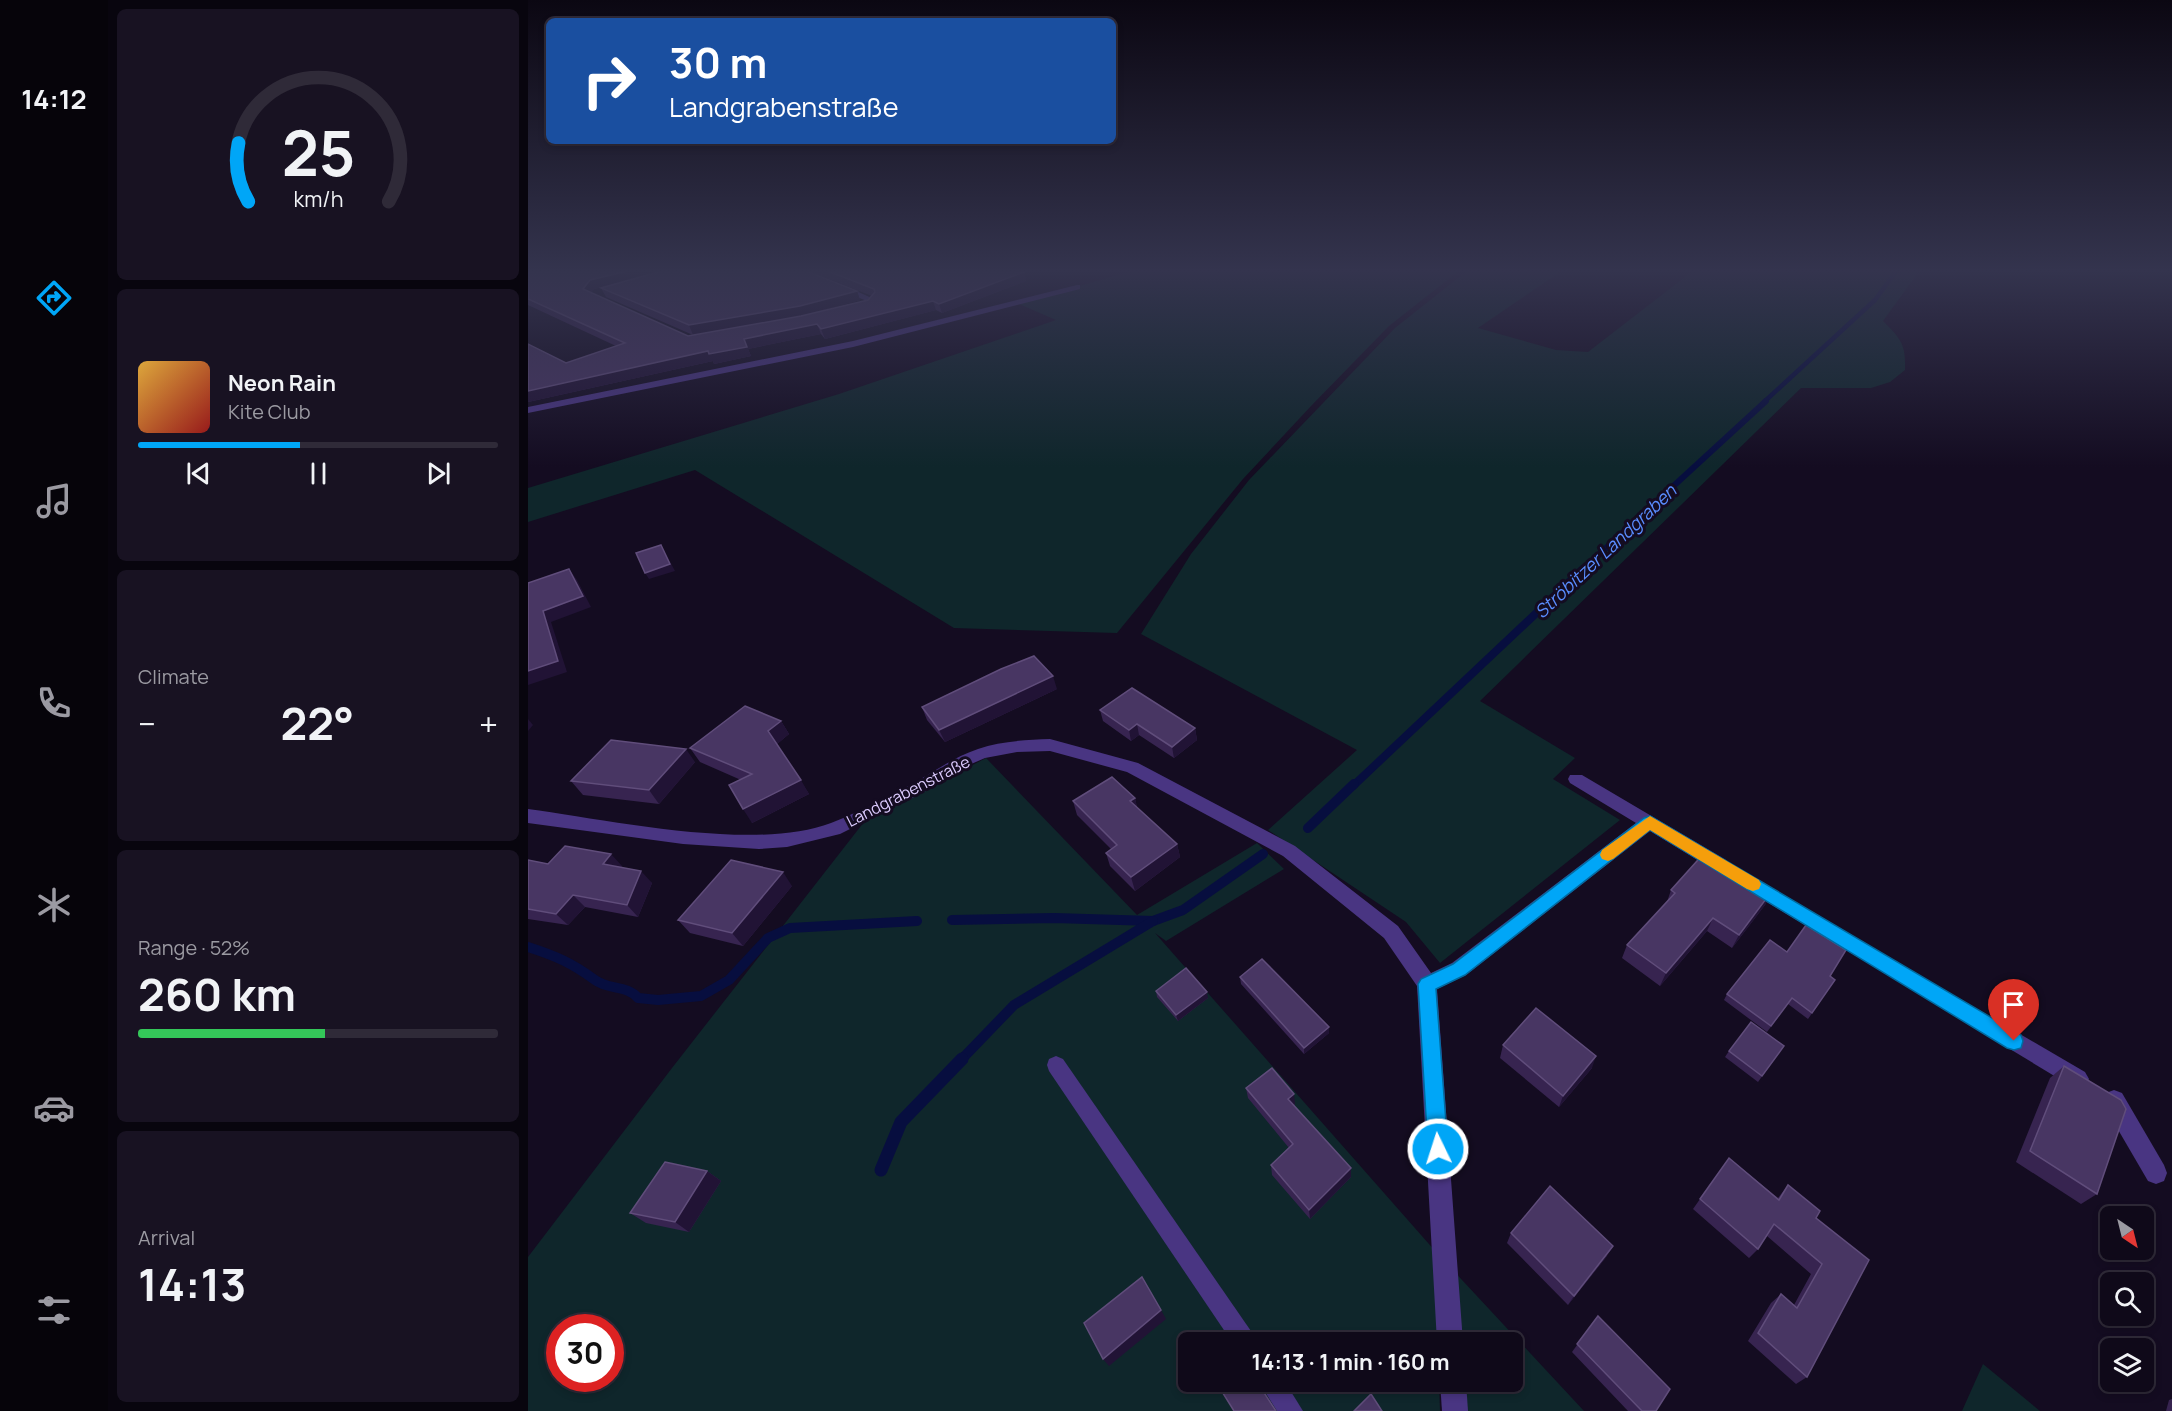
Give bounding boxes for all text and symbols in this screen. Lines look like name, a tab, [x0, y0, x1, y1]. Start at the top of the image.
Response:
text: 30 m	[669, 33, 767, 91]
icon: right	[570, 42, 648, 120]
text: 14:12	[21, 80, 87, 117]
text: Landgrabenstraße	[669, 88, 898, 125]
text: 25	[281, 109, 355, 195]
text: km/h	[293, 184, 343, 213]
icon: directions	[33, 277, 75, 319]
text: Neon Rain	[228, 368, 336, 398]
text: Kite Club	[228, 398, 311, 425]
icon: previous	[182, 457, 215, 490]
icon: pause	[302, 457, 335, 490]
icon: next	[422, 457, 455, 490]
water label: Ströbitzer Landgraben	[1529, 478, 1682, 623]
icon: music	[33, 480, 75, 522]
text: Climate	[138, 663, 209, 690]
icon: phone	[33, 682, 75, 724]
text: 22°	[280, 692, 354, 754]
text: −	[138, 701, 156, 746]
text: +	[479, 701, 498, 746]
street label: Landgrabenstraße	[842, 750, 974, 832]
icon: climate	[33, 884, 75, 926]
text: Range · 52%	[138, 934, 250, 961]
text: 260 km	[138, 963, 296, 1025]
pin	[1988, 979, 2039, 1041]
icon: arrive	[1997, 988, 2030, 1021]
icon: car	[33, 1087, 75, 1129]
position arrow	[1406, 1117, 1470, 1181]
north arrow	[2100, 1206, 2154, 1260]
map controls	[2100, 1206, 2154, 1392]
text: Arrival	[138, 1224, 195, 1251]
text: 14:13	[138, 1253, 246, 1315]
button: search	[2100, 1272, 2154, 1326]
icon: filters	[33, 1289, 75, 1331]
speed limit sign: 30	[546, 1314, 624, 1392]
button: layers	[2100, 1338, 2154, 1392]
text: 14:13 · 1 min · 160 m	[1251, 1347, 1450, 1377]

